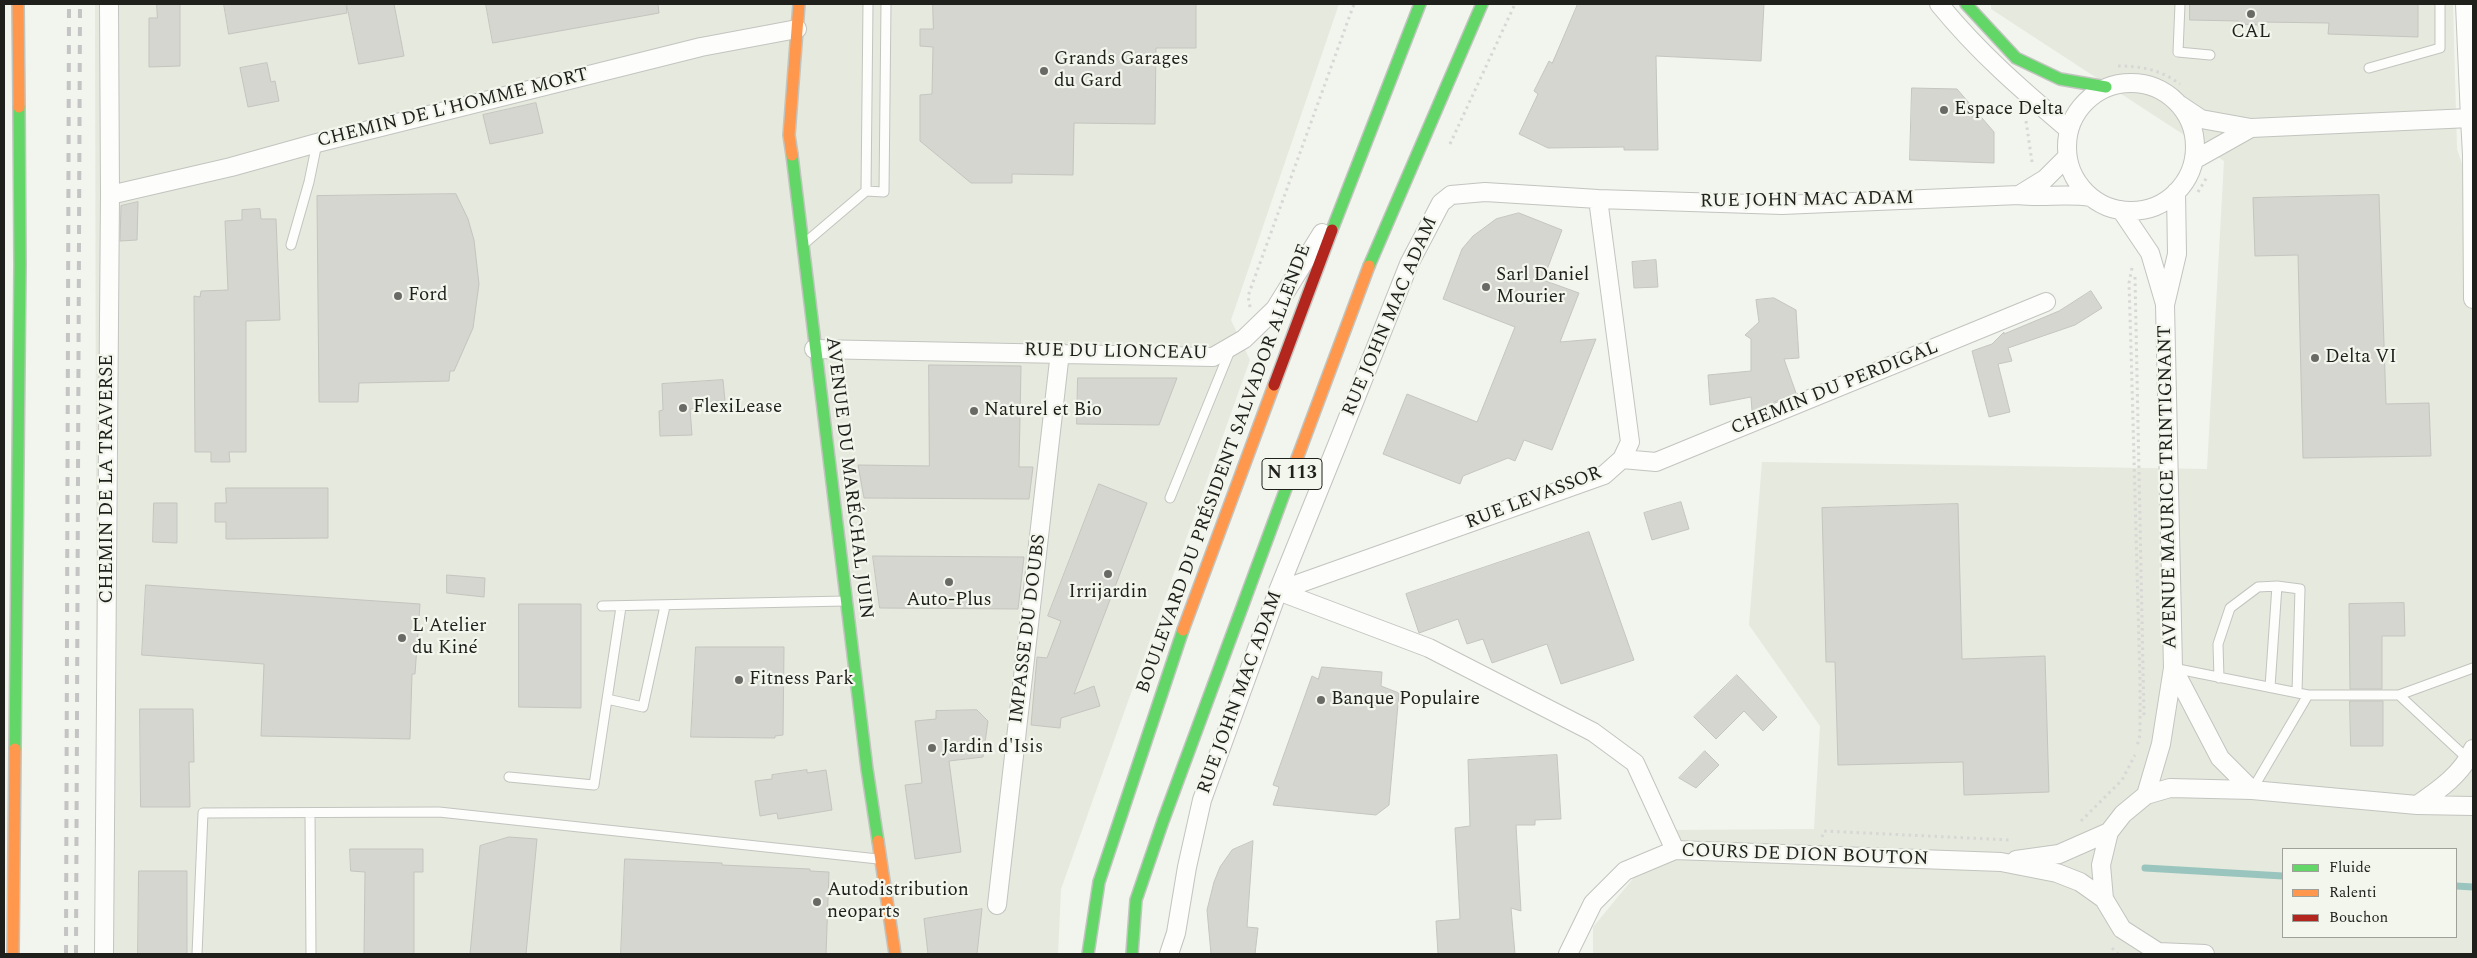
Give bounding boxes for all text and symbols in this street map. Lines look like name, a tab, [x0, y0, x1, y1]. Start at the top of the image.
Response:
marker: CAL	[2245, 8, 2257, 20]
place label: CAL	[2231, 22, 2271, 44]
place label: Grands Garages du Gard	[1054, 49, 1189, 93]
street label: CHEMIN DE L'HOMME MORT	[315, 64, 591, 154]
marker: Grands Garages du Gard	[1038, 65, 1050, 77]
place label: Espace Delta	[1954, 99, 2063, 121]
marker: Espace Delta	[1938, 104, 1950, 116]
street label: RUE JOHN MAC ADAM	[1700, 188, 1914, 214]
street label: RUE JOHN MAC ADAM	[1339, 214, 1443, 420]
street label: BOULEVARD DU PRÉSIDENT SALVADOR ALLENDE	[1133, 241, 1317, 697]
place label: Sarl Daniel Mourier	[1496, 265, 1589, 309]
marker: Sarl Daniel Mourier	[1480, 281, 1492, 293]
place label: Ford	[408, 285, 448, 307]
marker: Ford	[392, 290, 404, 302]
street label: AVENUE MAURICE TRINTIGNANT	[2155, 325, 2183, 649]
street label: AVENUE DU MARÉCHAL JUIN	[819, 336, 877, 620]
street label: CHEMIN DU PERDIGAL	[1728, 337, 1942, 441]
street label: RUE DU LIONCEAU	[1024, 340, 1208, 366]
place label: Delta VI	[2325, 347, 2397, 369]
marker: Delta VI	[2309, 352, 2321, 364]
street label: CHEMIN DE LA TRAVERSE	[97, 354, 119, 604]
place label: FlexiLease	[693, 397, 782, 419]
place label: Naturel et Bio	[984, 400, 1102, 422]
marker: FlexiLease	[677, 402, 689, 414]
marker: Naturel et Bio	[968, 405, 980, 417]
road number: N 113	[1262, 458, 1322, 489]
street label: RUE LEVASSOR	[1463, 463, 1605, 535]
street label: IMPASSE DU DOUBS	[1006, 533, 1052, 725]
marker: Irrijardin	[1102, 568, 1114, 580]
marker: Auto-Plus	[943, 576, 955, 588]
place label: Irrijardin	[1069, 582, 1147, 604]
street label: RUE JOHN MAC ADAM	[1194, 589, 1288, 797]
place label: Auto-Plus	[906, 590, 992, 612]
place label: L'Atelier du Kiné	[412, 616, 487, 660]
marker: L'Atelier du Kiné	[396, 632, 408, 644]
place label: Fitness Park	[749, 669, 854, 691]
marker: Fitness Park	[733, 674, 745, 686]
place label: Banque Populaire	[1331, 689, 1480, 711]
marker: Banque Populaire	[1315, 694, 1327, 706]
place label: Jardin d'Isis	[942, 737, 1043, 759]
marker: Jardin d'Isis	[926, 742, 938, 754]
street label: COURS DE DION BOUTON	[1681, 840, 1929, 872]
legend	[2282, 848, 2457, 938]
text: Fluide	[2329, 856, 2371, 879]
place label: Autodistribution neoparts	[827, 880, 969, 924]
text: Ralenti	[2329, 881, 2377, 904]
marker: Autodistribution neoparts	[811, 896, 823, 908]
text: Bouchon	[2329, 906, 2388, 929]

